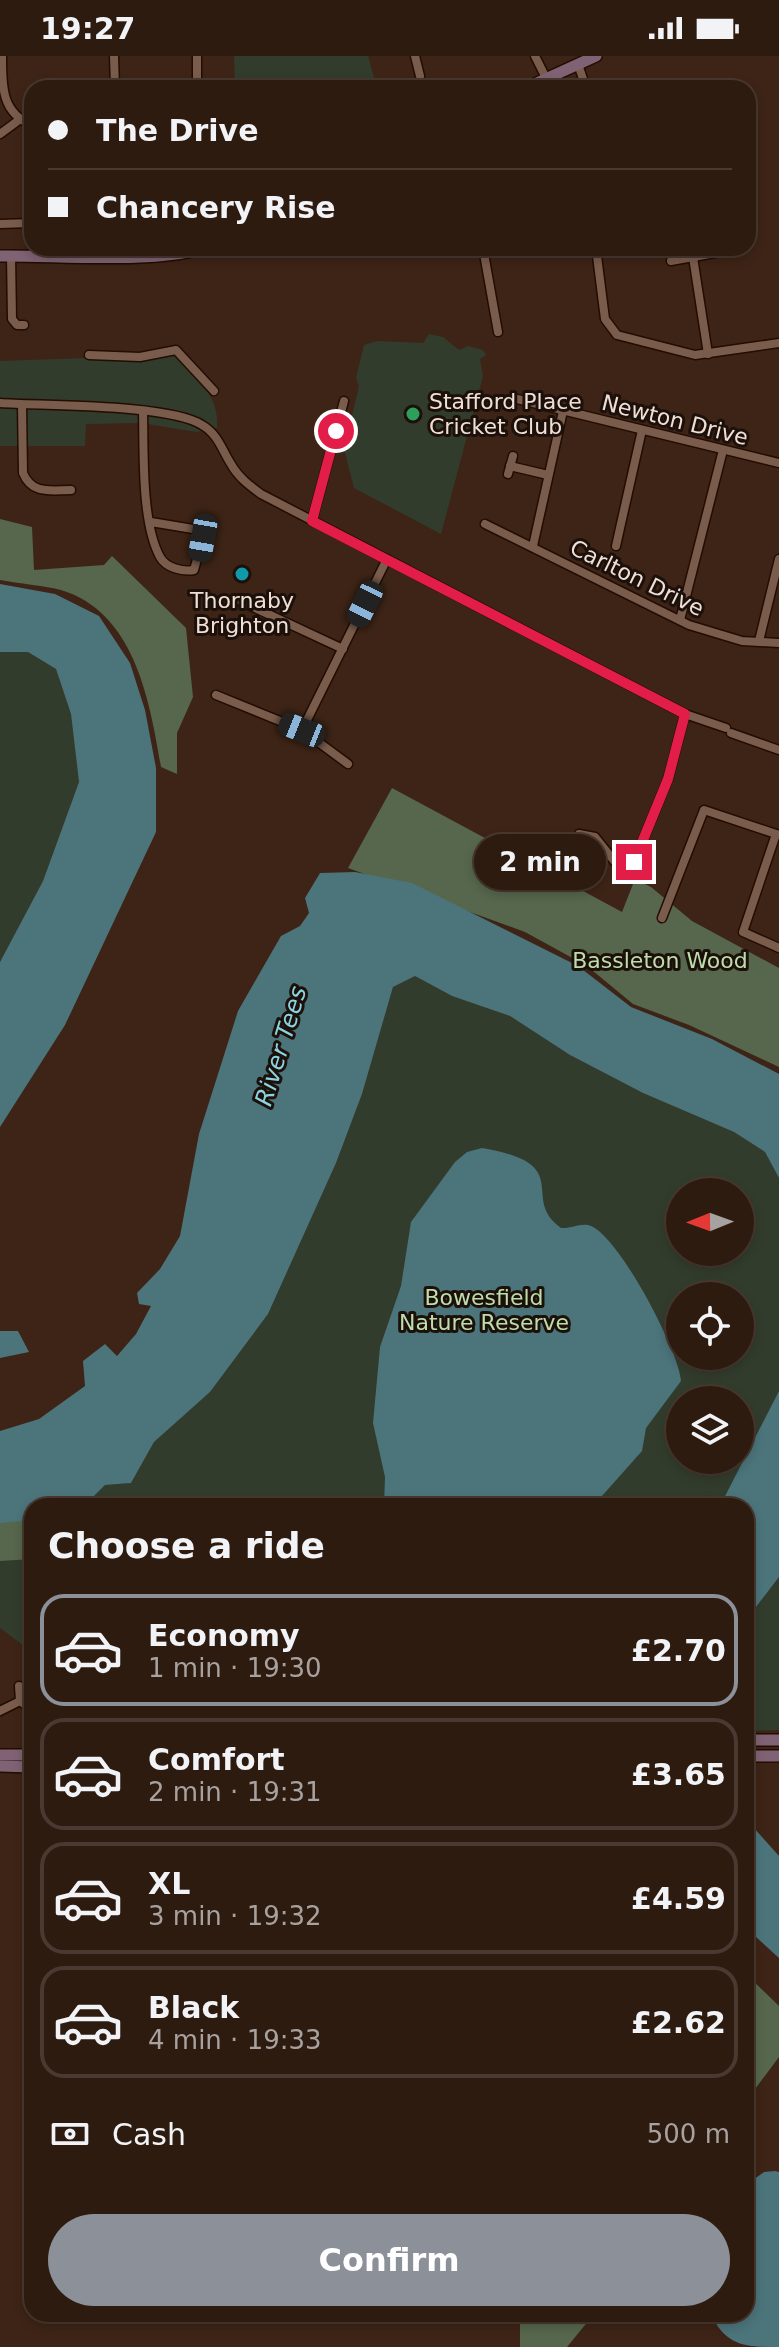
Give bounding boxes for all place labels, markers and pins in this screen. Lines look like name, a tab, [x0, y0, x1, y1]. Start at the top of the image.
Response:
place label: Stafford Place Cricket Club	[429, 389, 582, 439]
marker: Stafford Place Cricket Club	[404, 405, 422, 423]
marker: Thornaby Brighton	[233, 565, 251, 583]
place label: Thornaby Brighton	[189, 588, 294, 638]

